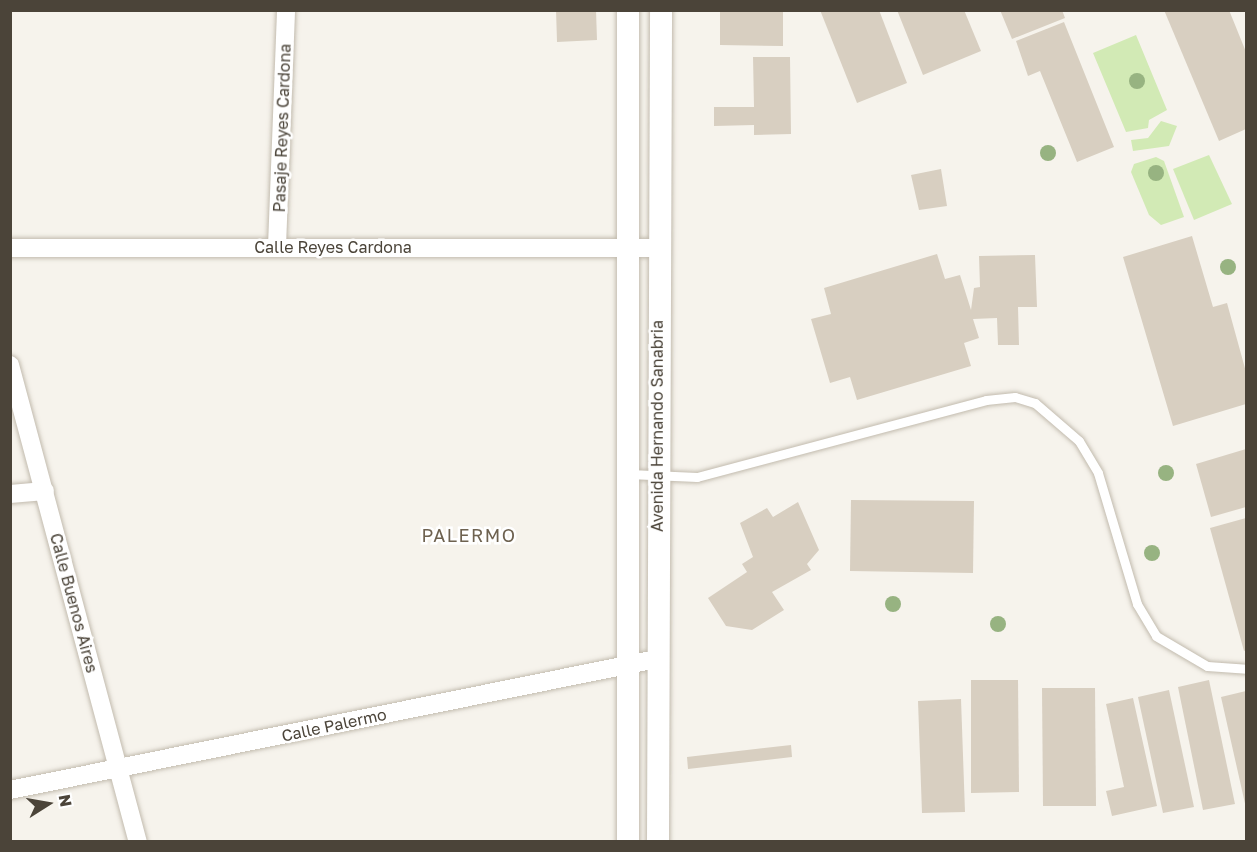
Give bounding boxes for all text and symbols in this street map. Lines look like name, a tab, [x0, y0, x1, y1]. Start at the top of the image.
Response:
street label: Pasaje Reyes Cardona	[269, 43, 295, 213]
street label: Calle Reyes Cardona	[254, 237, 412, 257]
street label: Avenida Hernando Sanabria	[647, 320, 667, 532]
district label: PALERMO	[421, 524, 517, 546]
street label: Calle Buenos Aires	[46, 531, 102, 675]
street label: Calle Palermo	[280, 704, 388, 746]
north arrow	[18, 774, 78, 834]
text: N	[55, 793, 77, 808]

